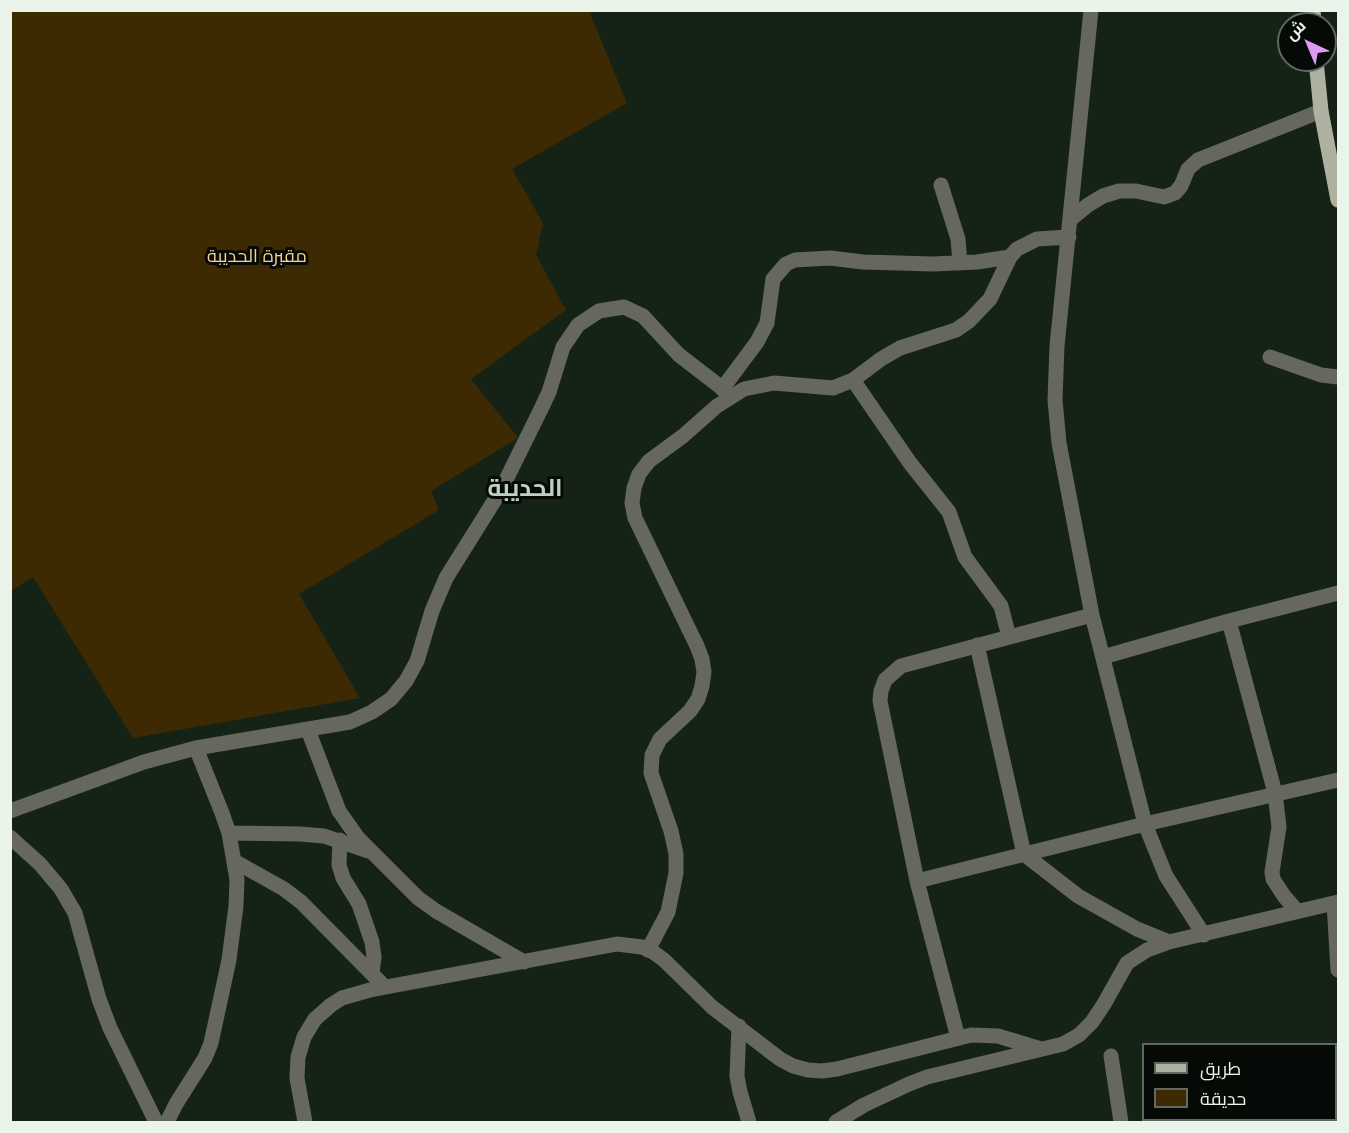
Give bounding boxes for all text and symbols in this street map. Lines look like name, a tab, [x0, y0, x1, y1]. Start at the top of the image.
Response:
north arrow	[1277, 12, 1337, 72]
text: ش	[1282, 16, 1310, 44]
park label: مقبرة الحديبة	[207, 246, 307, 268]
district label: الحديبة	[487, 475, 563, 503]
legend	[1142, 1043, 1337, 1121]
text: طريق	[1200, 1058, 1241, 1080]
text: حديقة	[1200, 1088, 1246, 1110]

